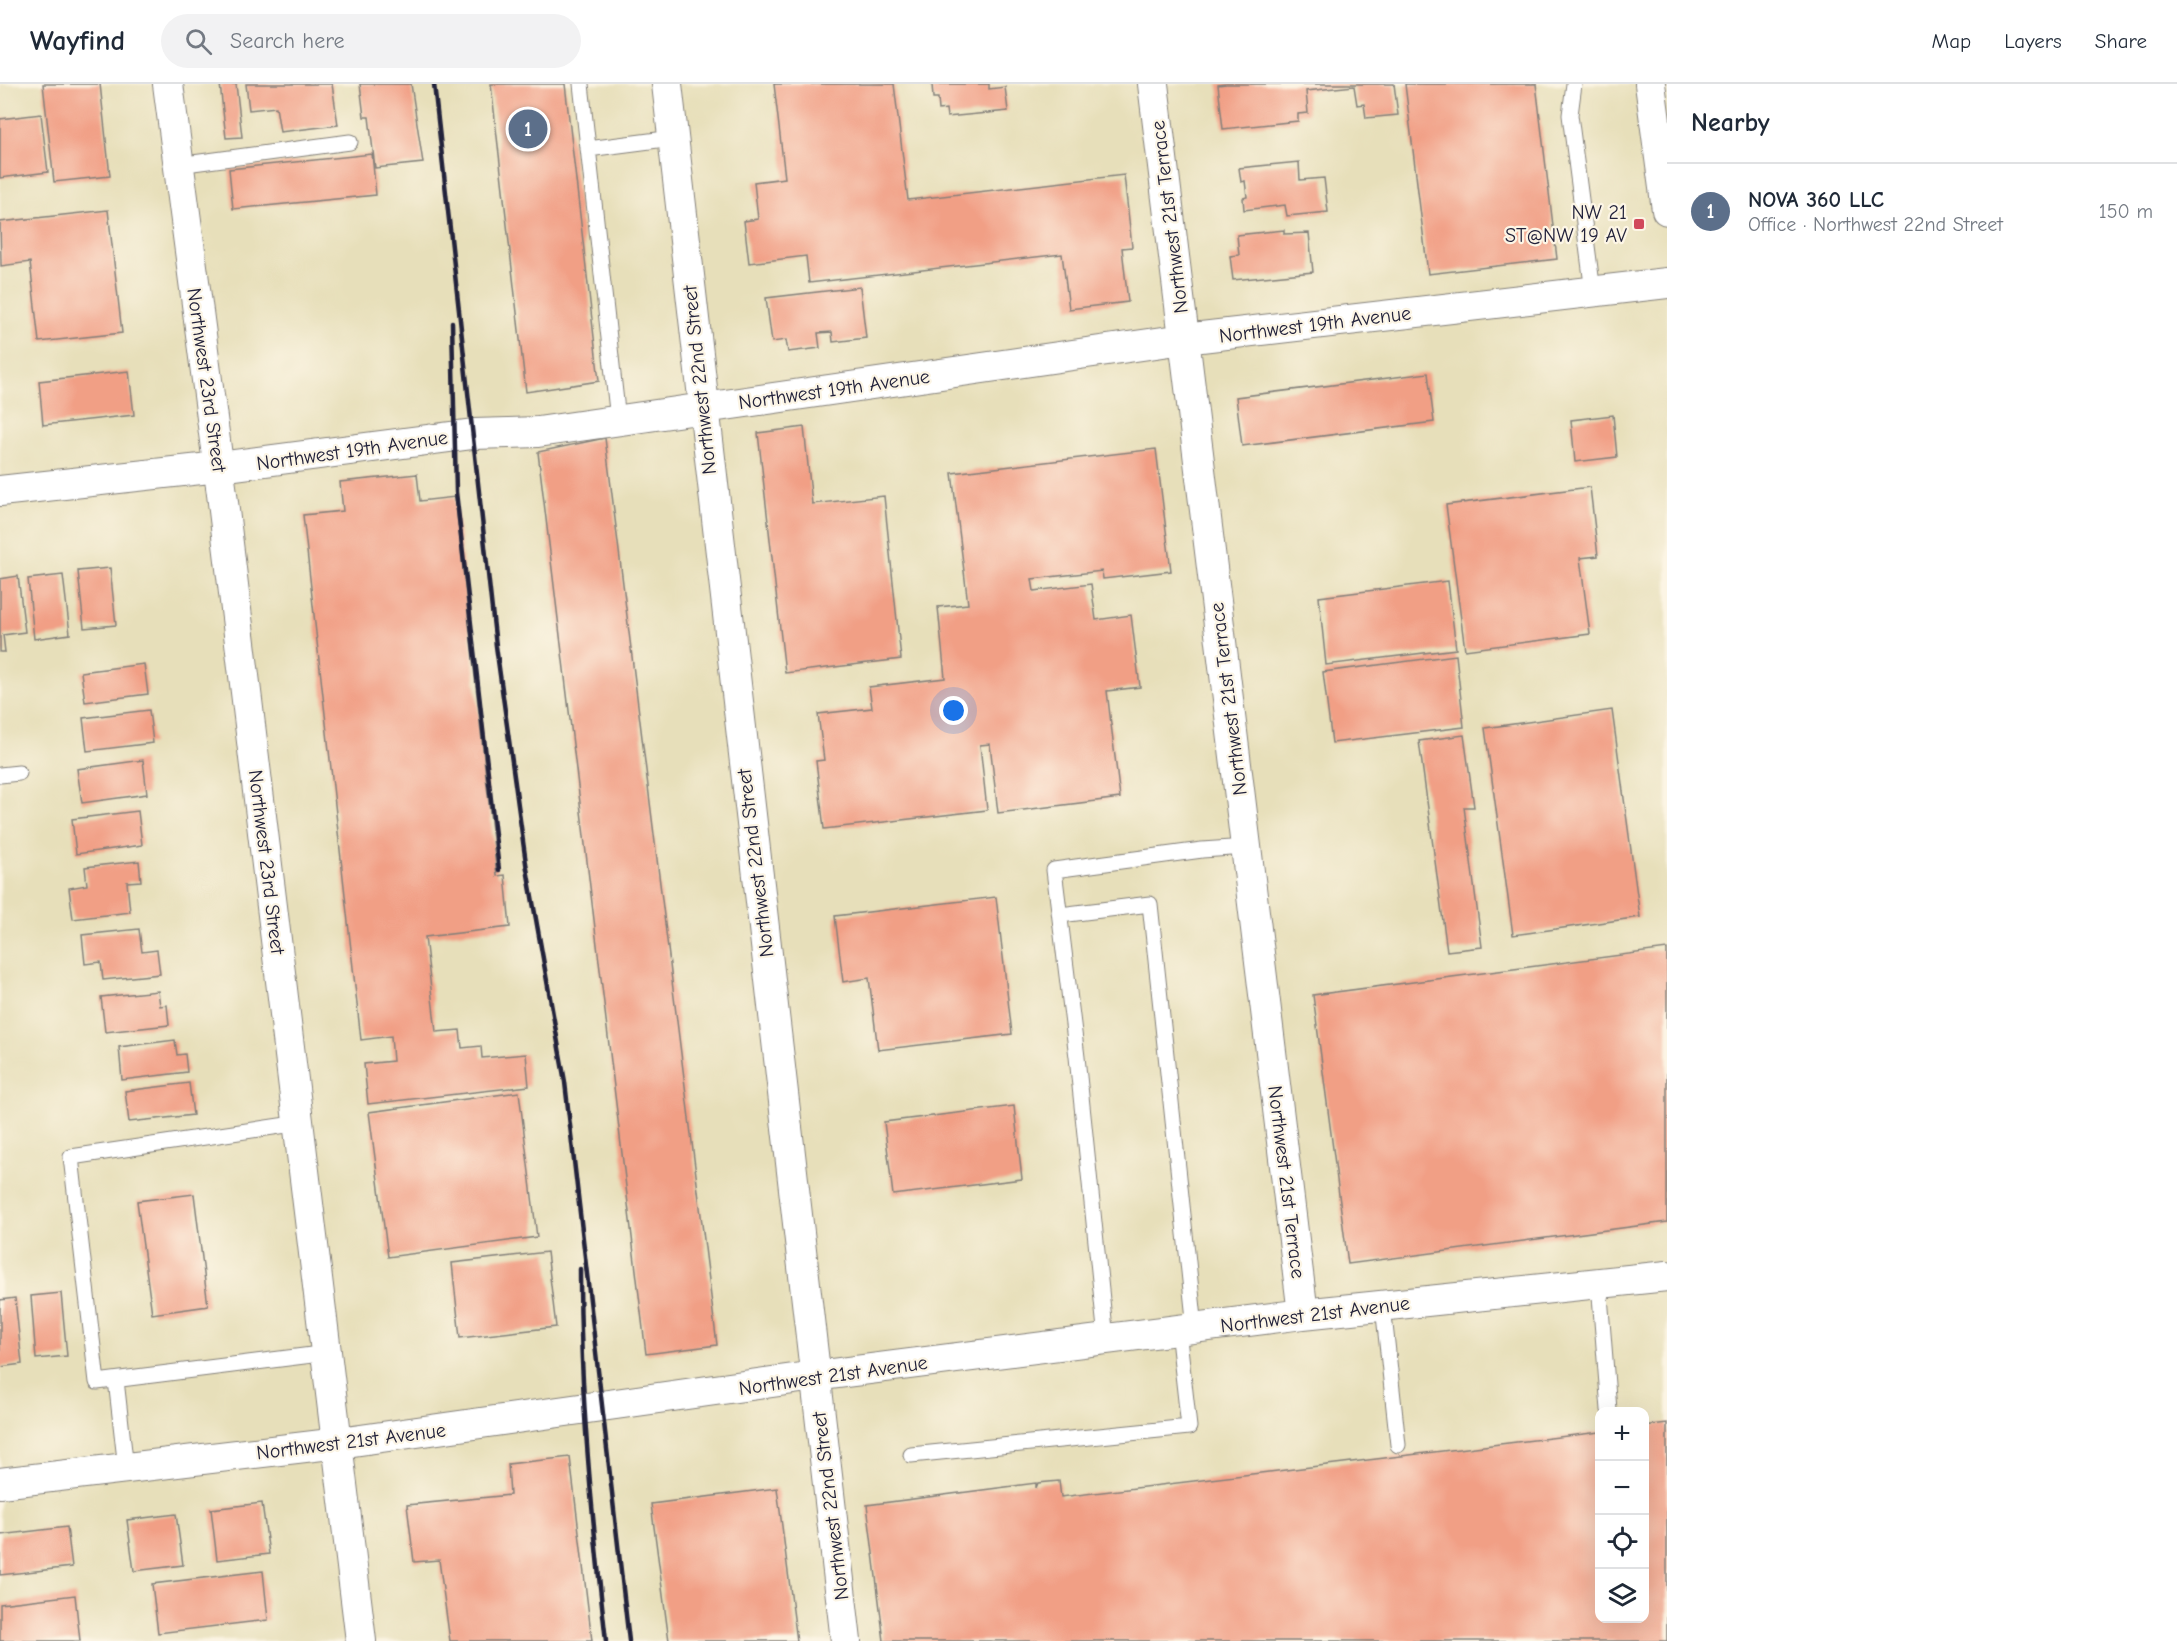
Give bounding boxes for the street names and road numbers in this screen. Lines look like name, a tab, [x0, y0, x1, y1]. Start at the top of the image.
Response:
street label: Northwest 21st Terrace	[1146, 119, 1193, 315]
street label: Northwest 22nd Street	[678, 283, 721, 476]
street label: Northwest 23rd Street	[182, 286, 231, 475]
street label: Northwest 19th Avenue	[1218, 301, 1412, 348]
street label: Northwest 19th Avenue	[737, 365, 931, 414]
street label: Northwest 19th Avenue	[255, 426, 449, 475]
street label: Northwest 21st Terrace	[1205, 601, 1252, 797]
street label: Northwest 22nd Street	[732, 766, 778, 959]
street label: Northwest 23rd Street	[244, 768, 289, 957]
street label: Northwest 21st Terrace	[1263, 1084, 1310, 1280]
street label: Northwest 21st Avenue	[1219, 1291, 1411, 1338]
street label: Northwest 21st Avenue	[737, 1351, 929, 1400]
street label: Northwest 22nd Street	[807, 1409, 853, 1602]
street label: Northwest 21st Avenue	[255, 1418, 447, 1465]

